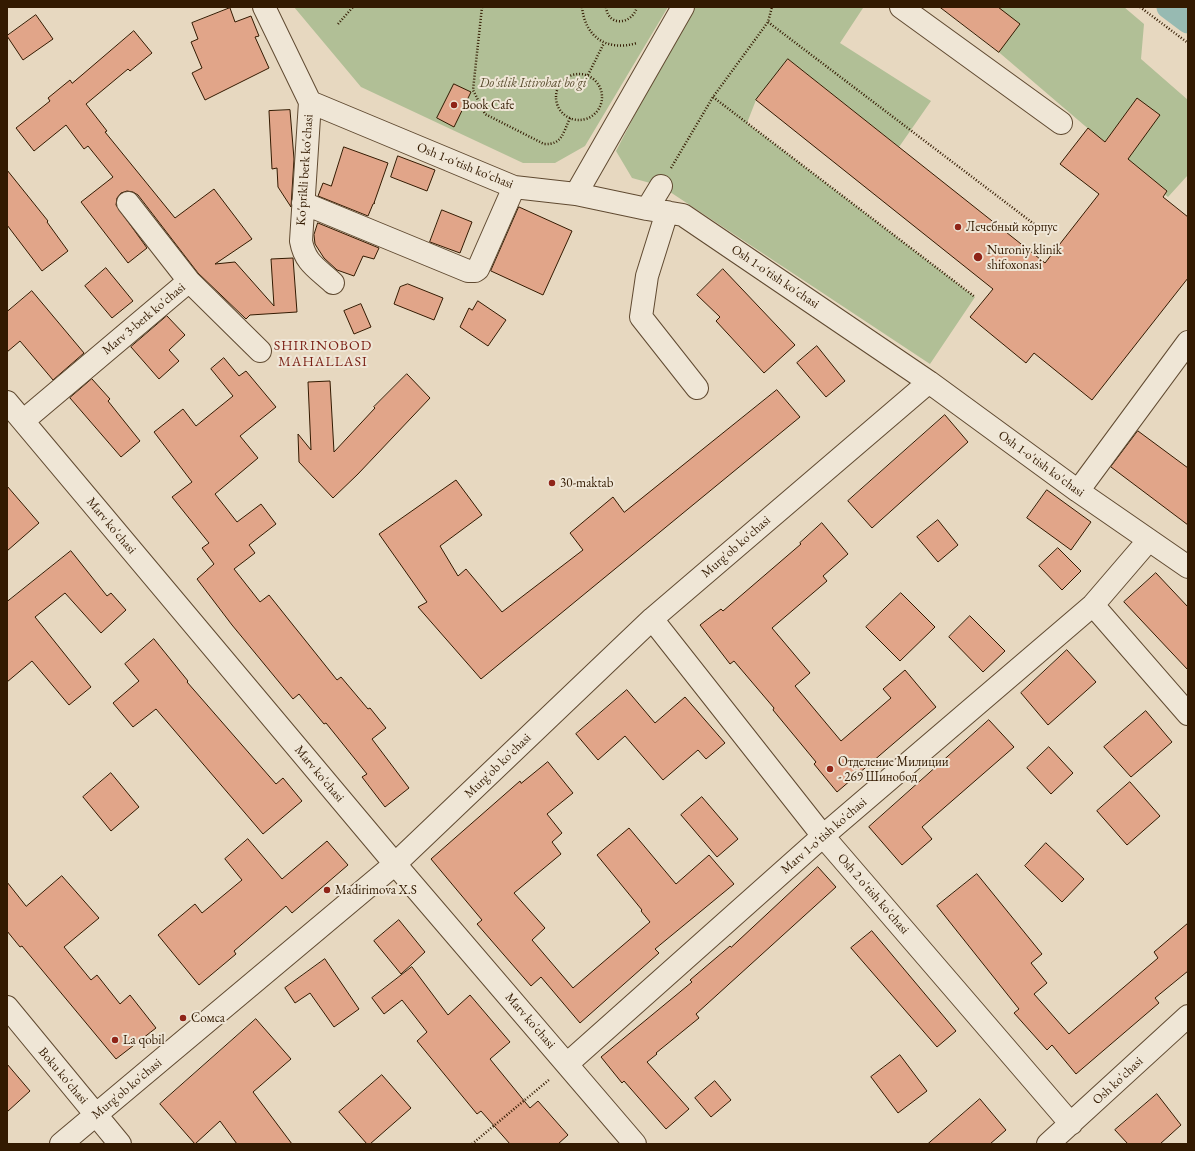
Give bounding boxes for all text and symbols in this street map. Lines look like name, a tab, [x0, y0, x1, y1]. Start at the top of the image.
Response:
park label: Do'stlik Istirohat bo'gi	[479, 75, 587, 91]
place label: Book Cafe	[462, 97, 514, 113]
marker: Book Cafe	[449, 100, 459, 110]
street label: Ko'prikli berk ko'chasi	[293, 114, 317, 226]
street label: Osh 1-o'tish ko'chasi	[414, 140, 516, 192]
place label: Лечебный корпус	[966, 219, 1058, 235]
marker: Лечебный корпус	[953, 222, 963, 232]
street label: Osh 1-o'tish ko'chasi	[728, 242, 822, 312]
place label: Nuroniy klinik shifoxonasi	[987, 242, 1062, 273]
marker: Nuroniy klinik shifoxonasi	[972, 251, 984, 263]
street label: Marv 3-berk ko'chasi	[99, 280, 189, 358]
district label: SHIRINOBOD MAHALLASI	[274, 338, 372, 370]
street label: Osh 1-o'tish ko'chasi	[995, 428, 1087, 500]
place label: 30-maktab	[560, 475, 613, 491]
marker: 30-maktab	[547, 478, 557, 488]
street label: Marv ko'chasi	[83, 495, 139, 557]
street label: Murg'ob ko'chasi	[698, 513, 774, 581]
street label: Murg'ob ko'chasi	[461, 730, 535, 802]
street label: Marv ko'chasi	[291, 743, 347, 805]
place label: Отделение Милиции - 269 Шинобод	[838, 754, 949, 785]
marker: Отделение Милиции - 269 Шинобод	[825, 764, 835, 774]
street label: Marv 1-o'tish ko'chasi	[778, 795, 870, 877]
street label: Osh 2 o'tish ko'chasi	[834, 850, 912, 938]
place label: Madirimova X.S	[335, 882, 417, 898]
marker: Madirimova X.S	[322, 885, 332, 895]
street label: Marv ko'chasi	[501, 990, 559, 1052]
place label: Сомса	[191, 1010, 225, 1026]
marker: Сомса	[178, 1013, 188, 1023]
place label: La qobil	[123, 1032, 165, 1048]
marker: La qobil	[110, 1035, 120, 1045]
street label: Boku ko'chasi	[35, 1045, 91, 1107]
street label: Osh ko'chasi	[1090, 1054, 1146, 1108]
street label: Murg'ob ko'chasi	[89, 1055, 165, 1123]

